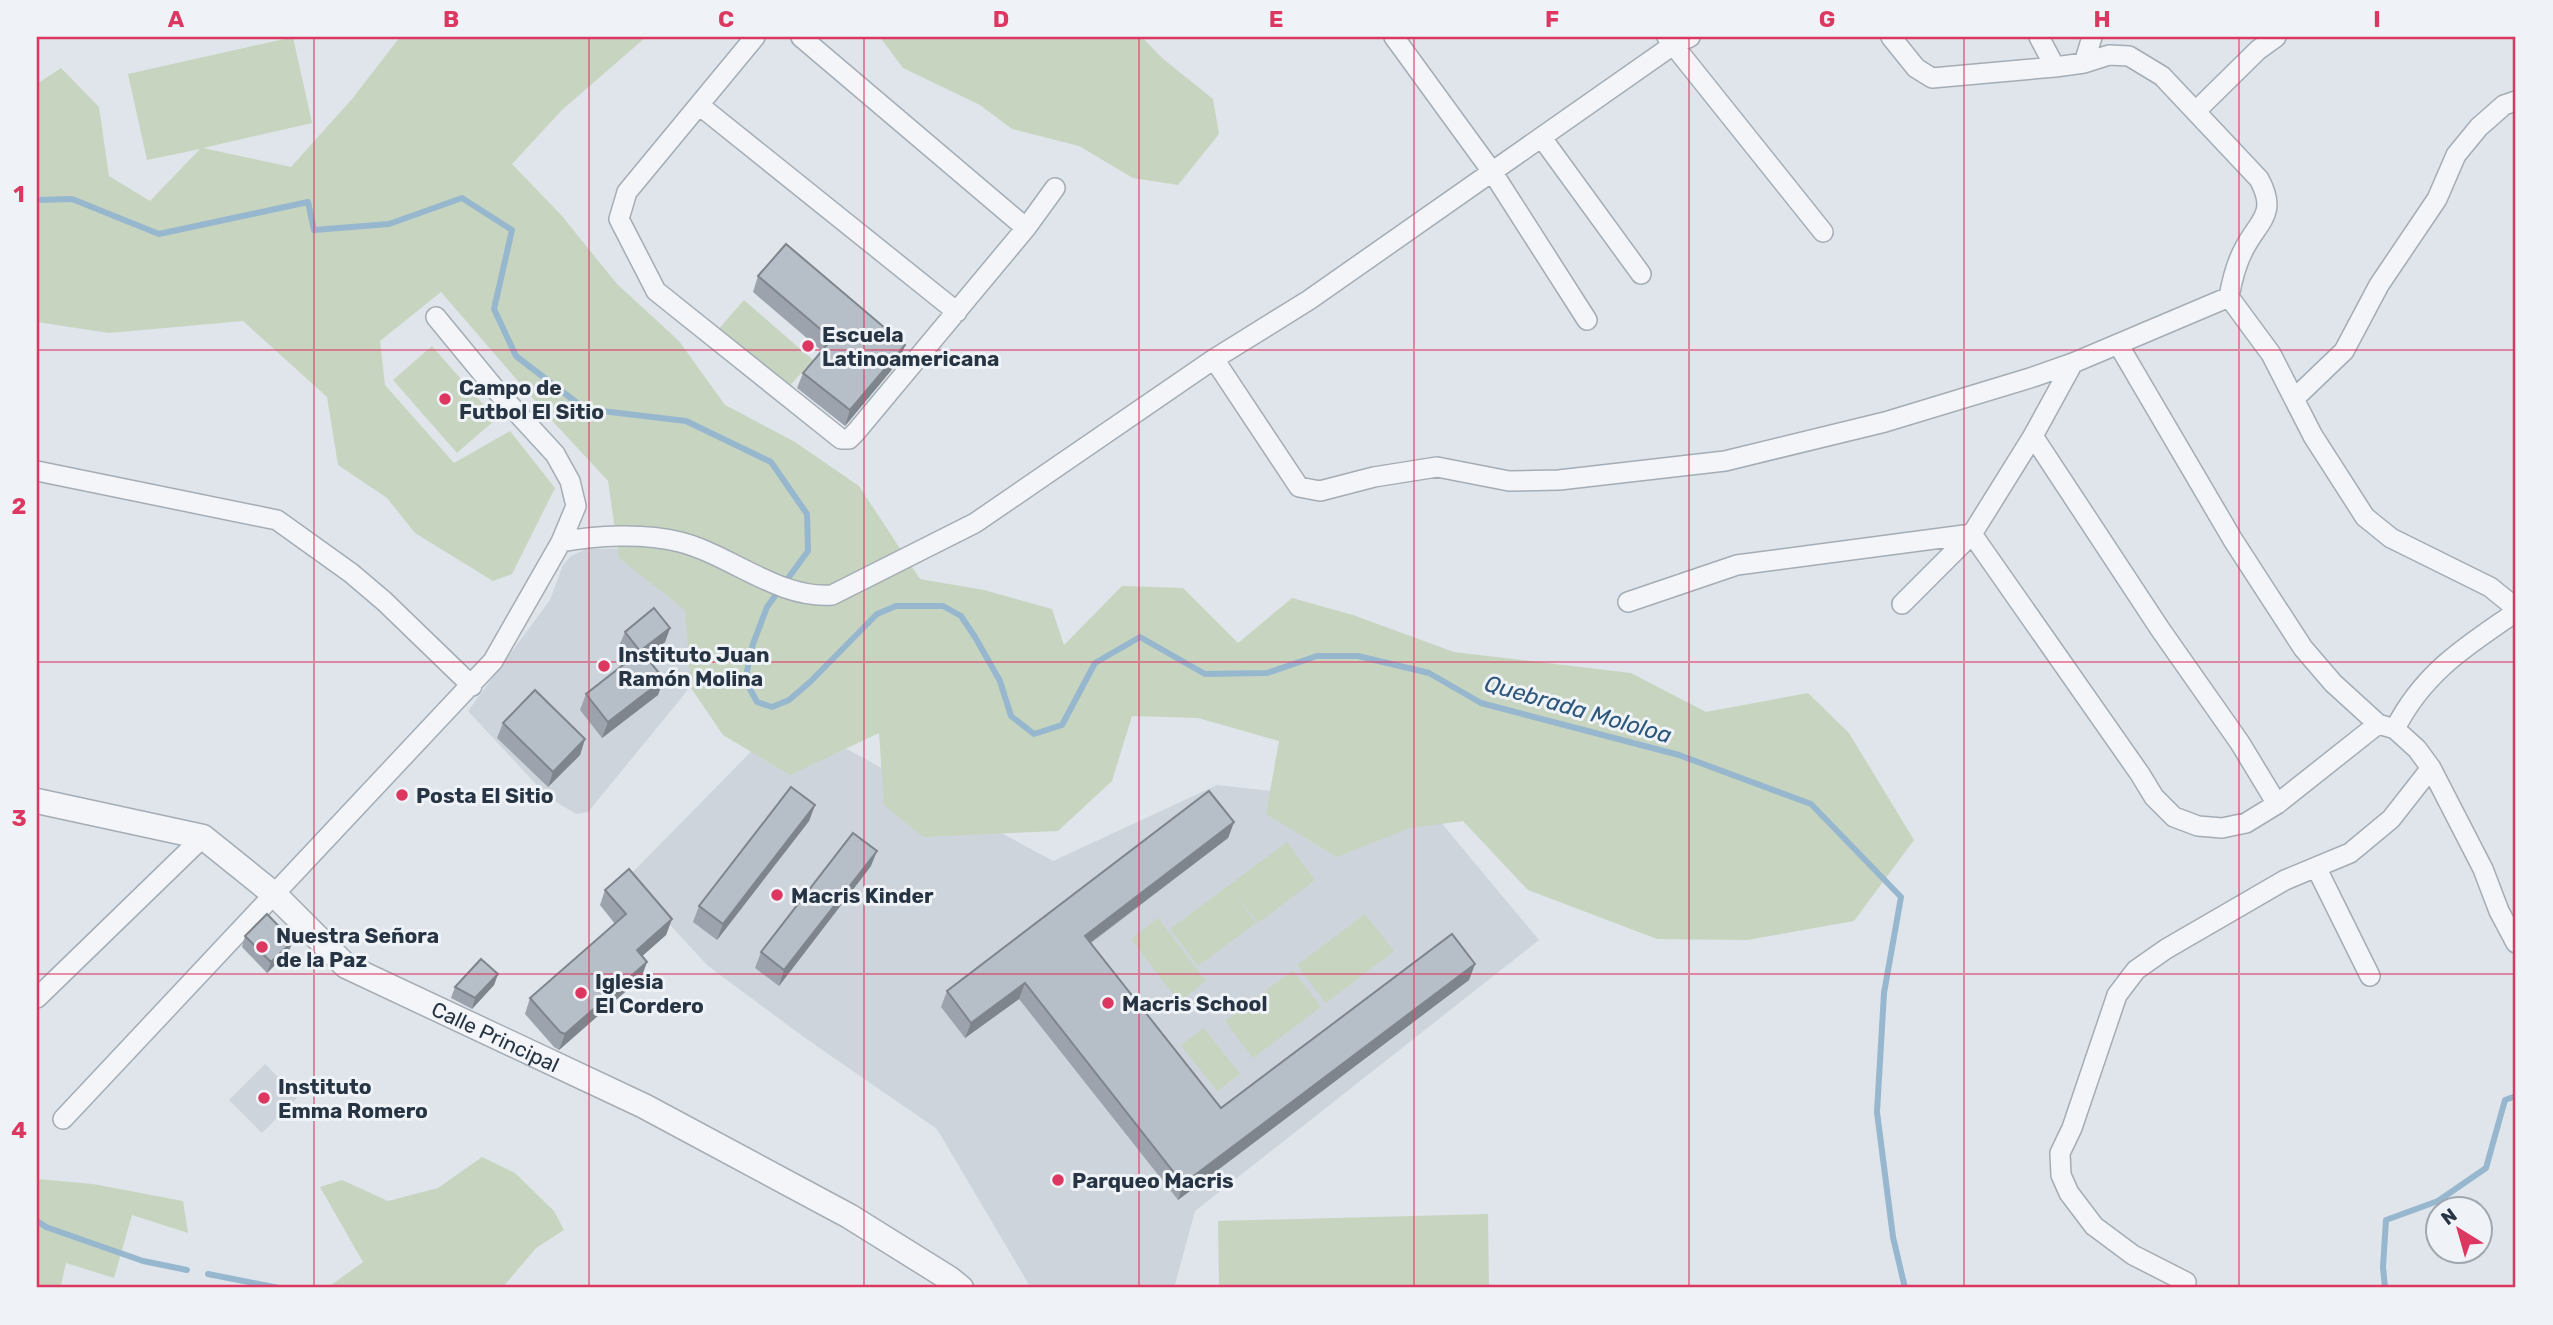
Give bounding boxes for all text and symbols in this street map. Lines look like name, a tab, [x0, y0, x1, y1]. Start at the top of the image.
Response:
text: A	[168, 5, 185, 33]
text: B	[443, 5, 459, 33]
text: C	[718, 5, 734, 33]
text: D	[993, 5, 1009, 33]
text: E	[1269, 5, 1283, 33]
text: F	[1545, 5, 1559, 33]
text: G	[1819, 5, 1835, 33]
text: H	[2093, 5, 2111, 33]
text: I	[2373, 5, 2381, 33]
text: 1	[13, 180, 25, 208]
place label: Escuela Latinoamericana	[822, 322, 999, 371]
marker: Escuela Latinoamericana	[800, 338, 816, 354]
place label: Campo de Futbol El Sitio	[459, 375, 604, 424]
marker: Campo de Futbol El Sitio	[437, 391, 453, 407]
text: 2	[12, 492, 26, 520]
place label: Instituto Juan Ramón Molina	[618, 642, 769, 691]
marker: Instituto Juan Ramón Molina	[596, 658, 612, 674]
water label: Quebrada Mololoa	[1481, 669, 1675, 749]
place label: Posta El Sitio	[416, 783, 554, 808]
marker: Posta El Sitio	[394, 787, 410, 803]
text: 3	[11, 804, 27, 832]
place label: Macris Kinder	[791, 883, 934, 908]
marker: Macris Kinder	[769, 887, 785, 903]
place label: Nuestra Señora de la Paz	[276, 923, 439, 972]
marker: Nuestra Señora de la Paz	[254, 939, 270, 955]
place label: Iglesia El Cordero	[595, 969, 704, 1018]
marker: Iglesia El Cordero	[573, 985, 589, 1001]
place label: Macris School	[1122, 991, 1267, 1016]
marker: Macris School	[1100, 995, 1116, 1011]
street label: Calle Principal	[428, 996, 563, 1077]
place label: Instituto Emma Romero	[278, 1074, 428, 1123]
marker: Instituto Emma Romero	[256, 1090, 272, 1106]
text: 4	[11, 1116, 27, 1144]
place label: Parqueo Macris	[1072, 1168, 1234, 1193]
marker: Parqueo Macris	[1050, 1172, 1066, 1188]
north arrow	[2424, 1196, 2494, 1266]
text: N	[2437, 1204, 2461, 1230]

